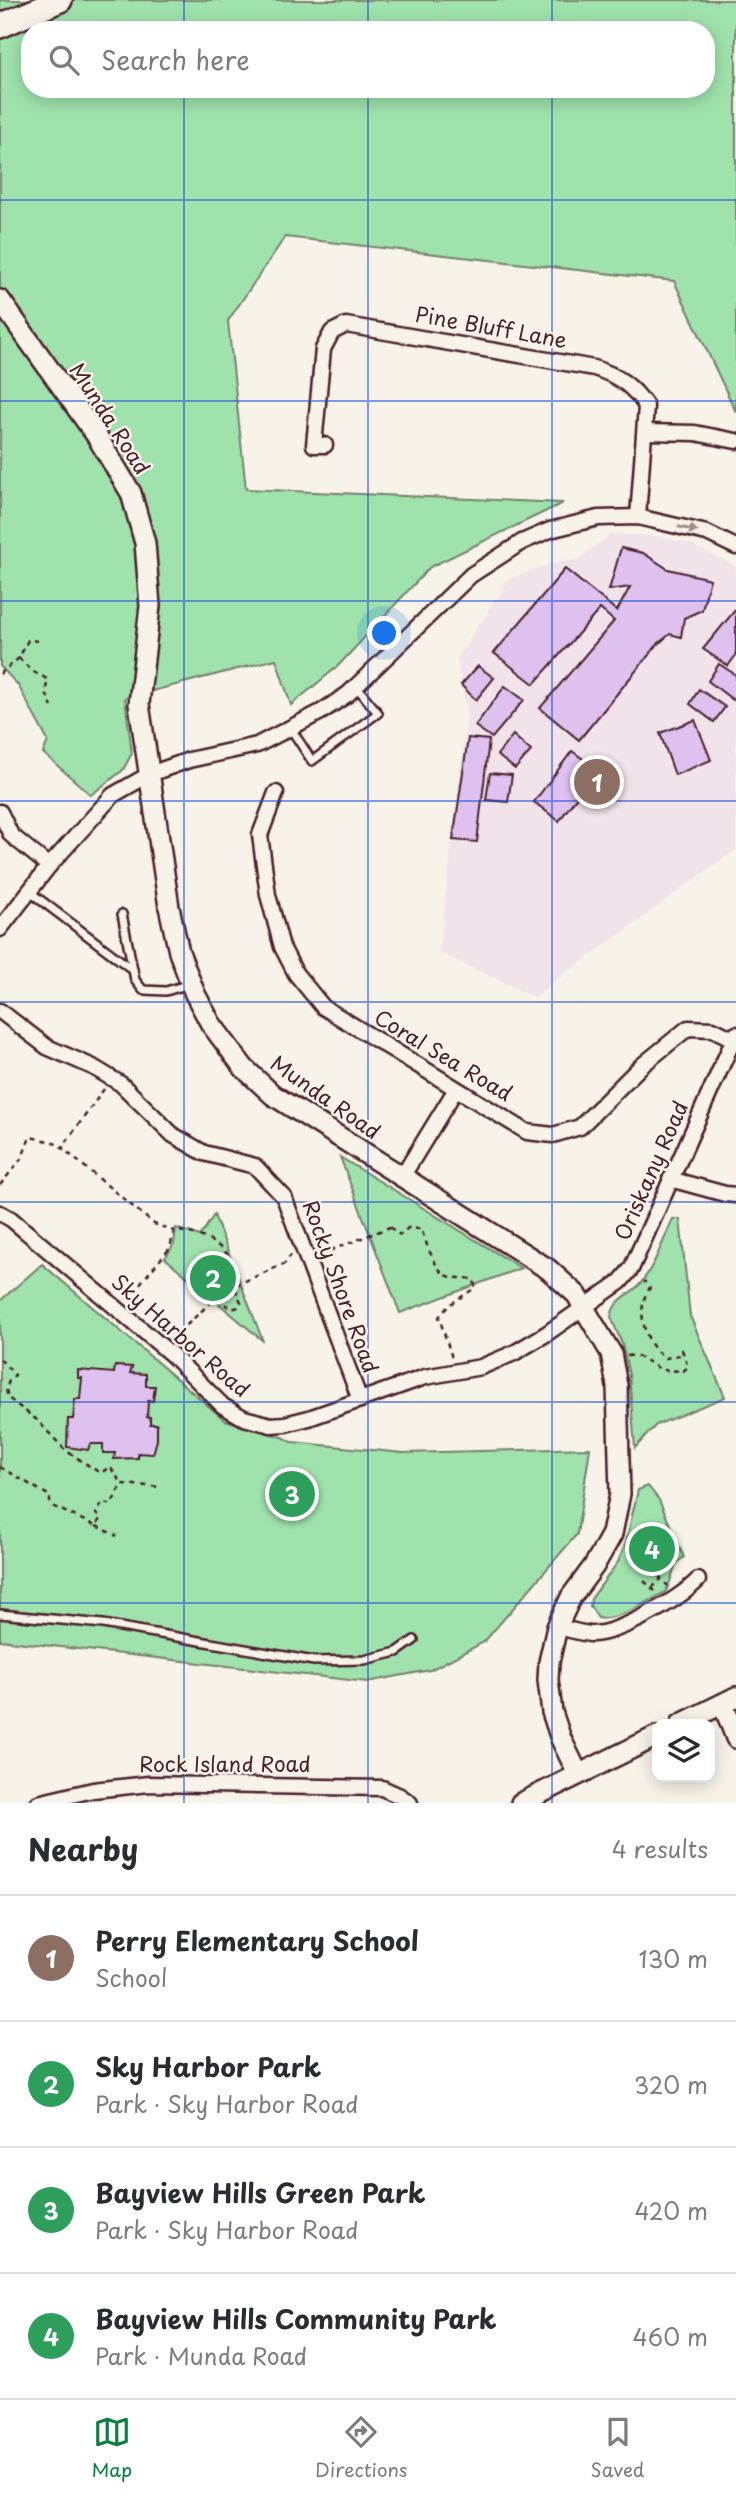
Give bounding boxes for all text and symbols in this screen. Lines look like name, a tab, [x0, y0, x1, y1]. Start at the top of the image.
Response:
search box	[21, 21, 715, 98]
text: Search here	[101, 40, 250, 79]
icon: search	[45, 41, 83, 79]
street label: Pine Bluff Lane	[413, 297, 570, 355]
street label: Munda Road	[62, 356, 159, 480]
one-way arrow	[677, 524, 699, 535]
your location	[367, 616, 401, 650]
pin: 1	[574, 756, 620, 808]
street label: Coral Sea Road	[369, 1000, 519, 1108]
street label: Munda Road	[265, 1047, 388, 1146]
street label: Oriskany Road	[605, 1095, 695, 1245]
street label: Rocky Shore Road	[296, 1195, 388, 1377]
pin: 2	[190, 1252, 236, 1304]
street label: Sky Harbor Road	[105, 1265, 258, 1404]
pin: 3	[269, 1468, 315, 1520]
pin: 4	[629, 1523, 675, 1575]
map controls	[652, 1719, 715, 1782]
button: layers	[652, 1719, 715, 1782]
street label: Rock Island Road	[139, 1747, 311, 1779]
text: Nearby	[28, 1826, 138, 1871]
text: 4 results	[612, 1831, 708, 1866]
text: Perry Elementary School	[95, 1921, 419, 1960]
text: 1	[46, 1941, 57, 1976]
text: 130 m	[638, 1941, 708, 1976]
text: School	[95, 1960, 167, 1995]
text: Sky Harbor Park	[95, 2047, 321, 2086]
text: 2	[43, 2067, 59, 2102]
text: 320 m	[634, 2067, 708, 2102]
text: Park · Sky Harbor Road	[95, 2086, 358, 2121]
text: Bayview Hills Green Park	[95, 2173, 425, 2212]
text: 3	[43, 2193, 59, 2228]
text: 420 m	[634, 2193, 708, 2228]
text: Park · Sky Harbor Road	[95, 2212, 358, 2247]
text: Bayview Hills Community Park	[95, 2299, 497, 2338]
text: 4	[43, 2319, 59, 2354]
text: 460 m	[633, 2319, 708, 2354]
text: Park · Munda Road	[95, 2338, 307, 2373]
tab: Map	[92, 2413, 132, 2483]
tab: Directions	[315, 2413, 408, 2483]
tab: Saved	[591, 2413, 644, 2483]

